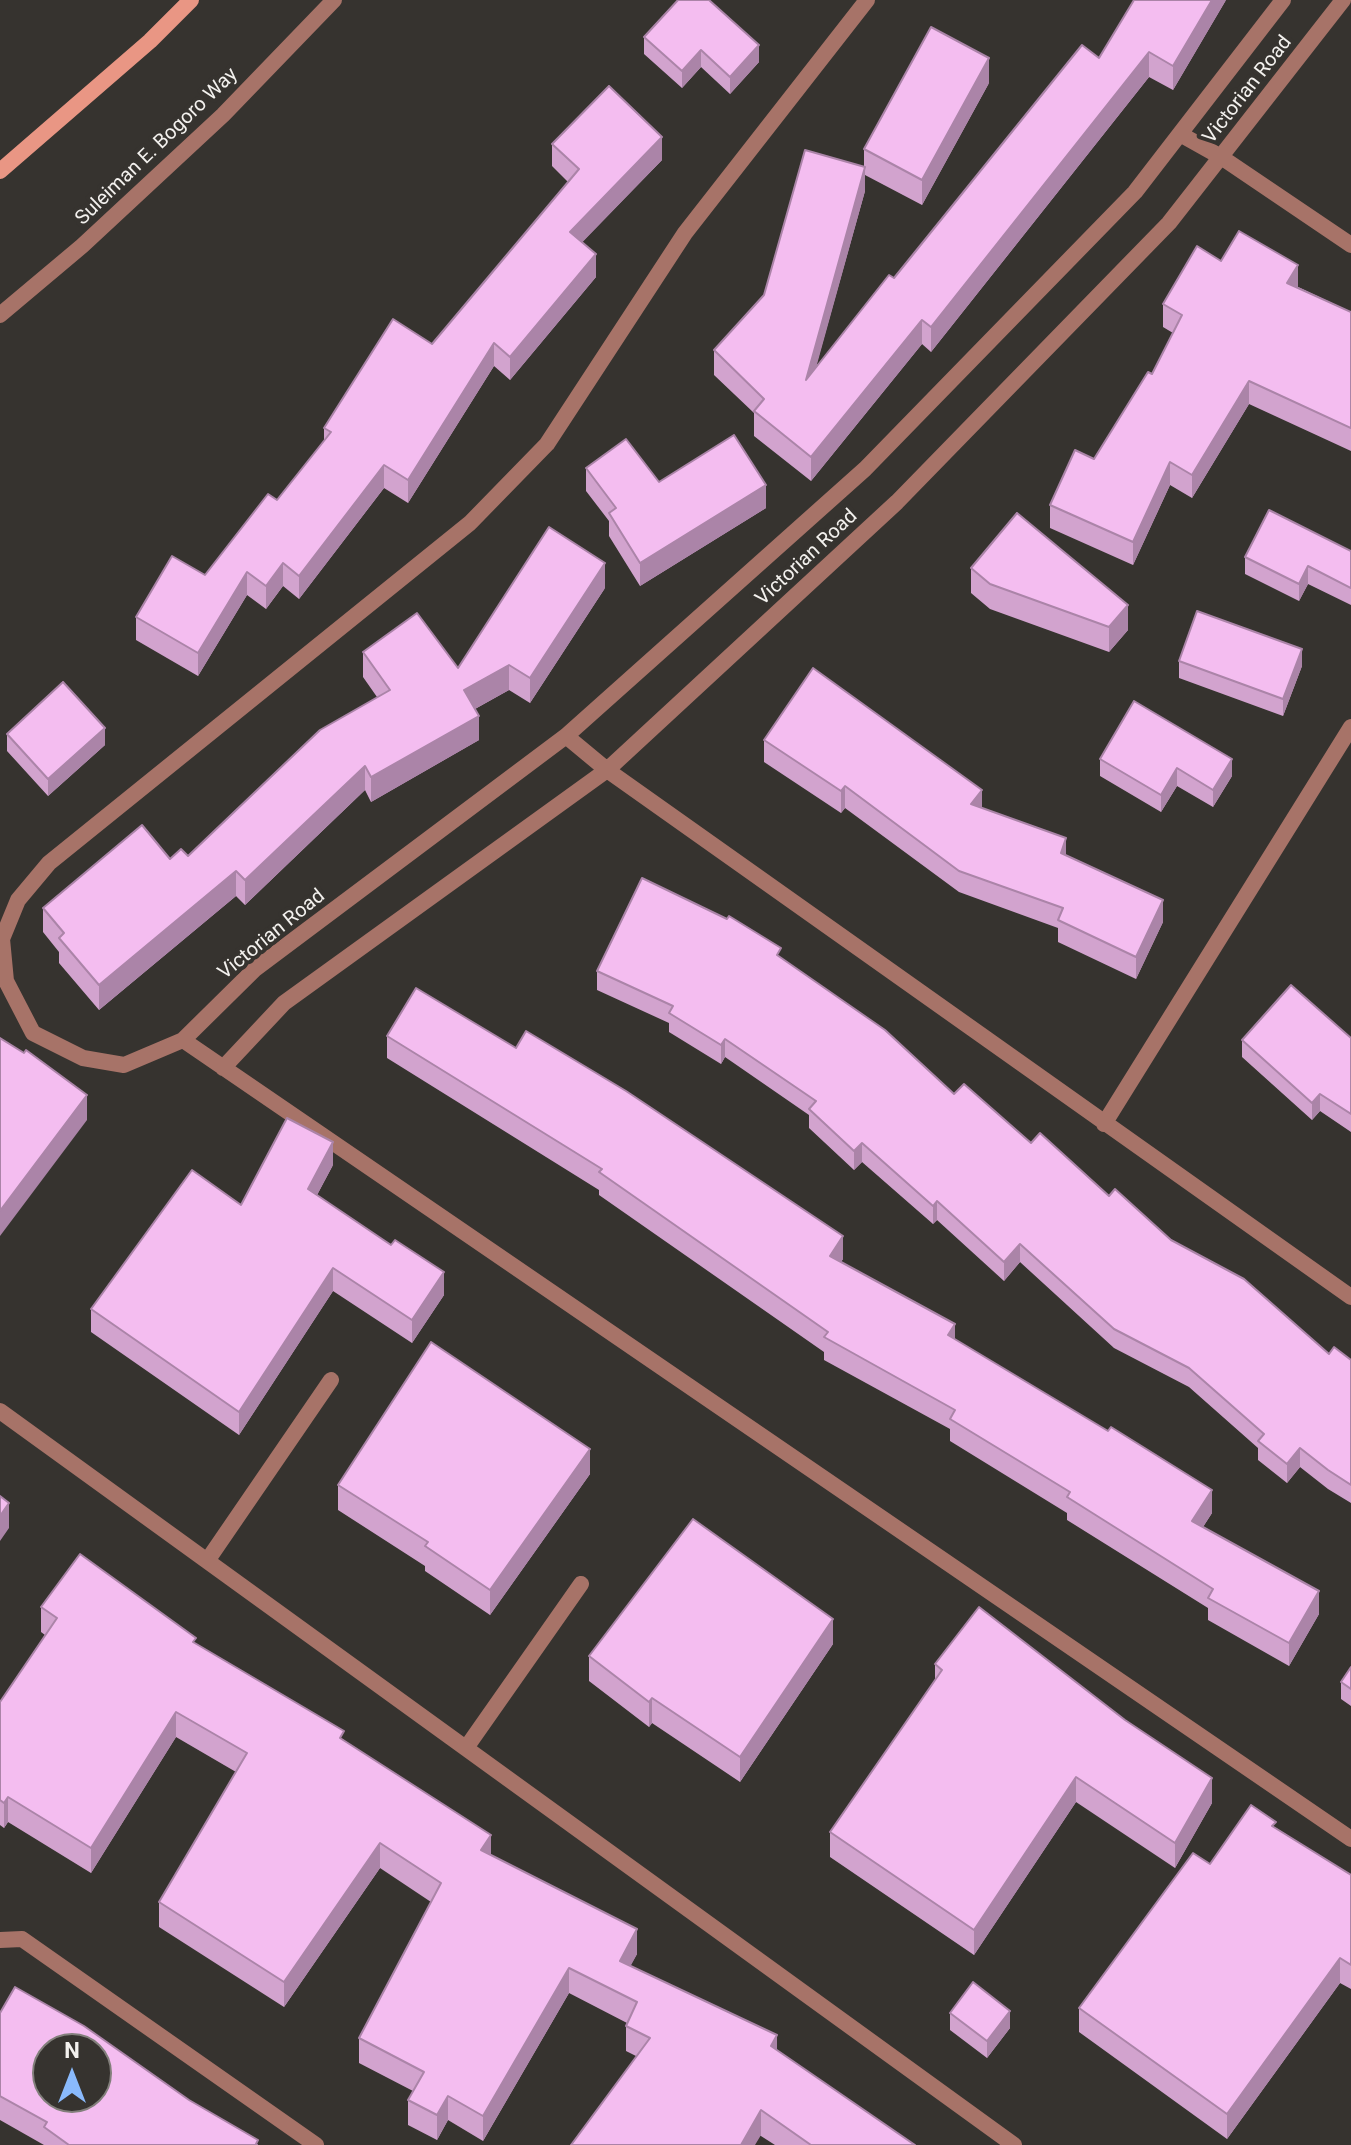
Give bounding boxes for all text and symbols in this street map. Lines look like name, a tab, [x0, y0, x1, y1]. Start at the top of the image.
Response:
street label: Victorian Road	[1198, 31, 1298, 149]
street label: Suleiman E. Bogoro Way	[71, 63, 243, 231]
street label: Victorian Road	[751, 505, 863, 611]
street label: Victorian Road	[214, 885, 330, 985]
north arrow	[32, 2033, 112, 2113]
text: N	[64, 2038, 80, 2063]

